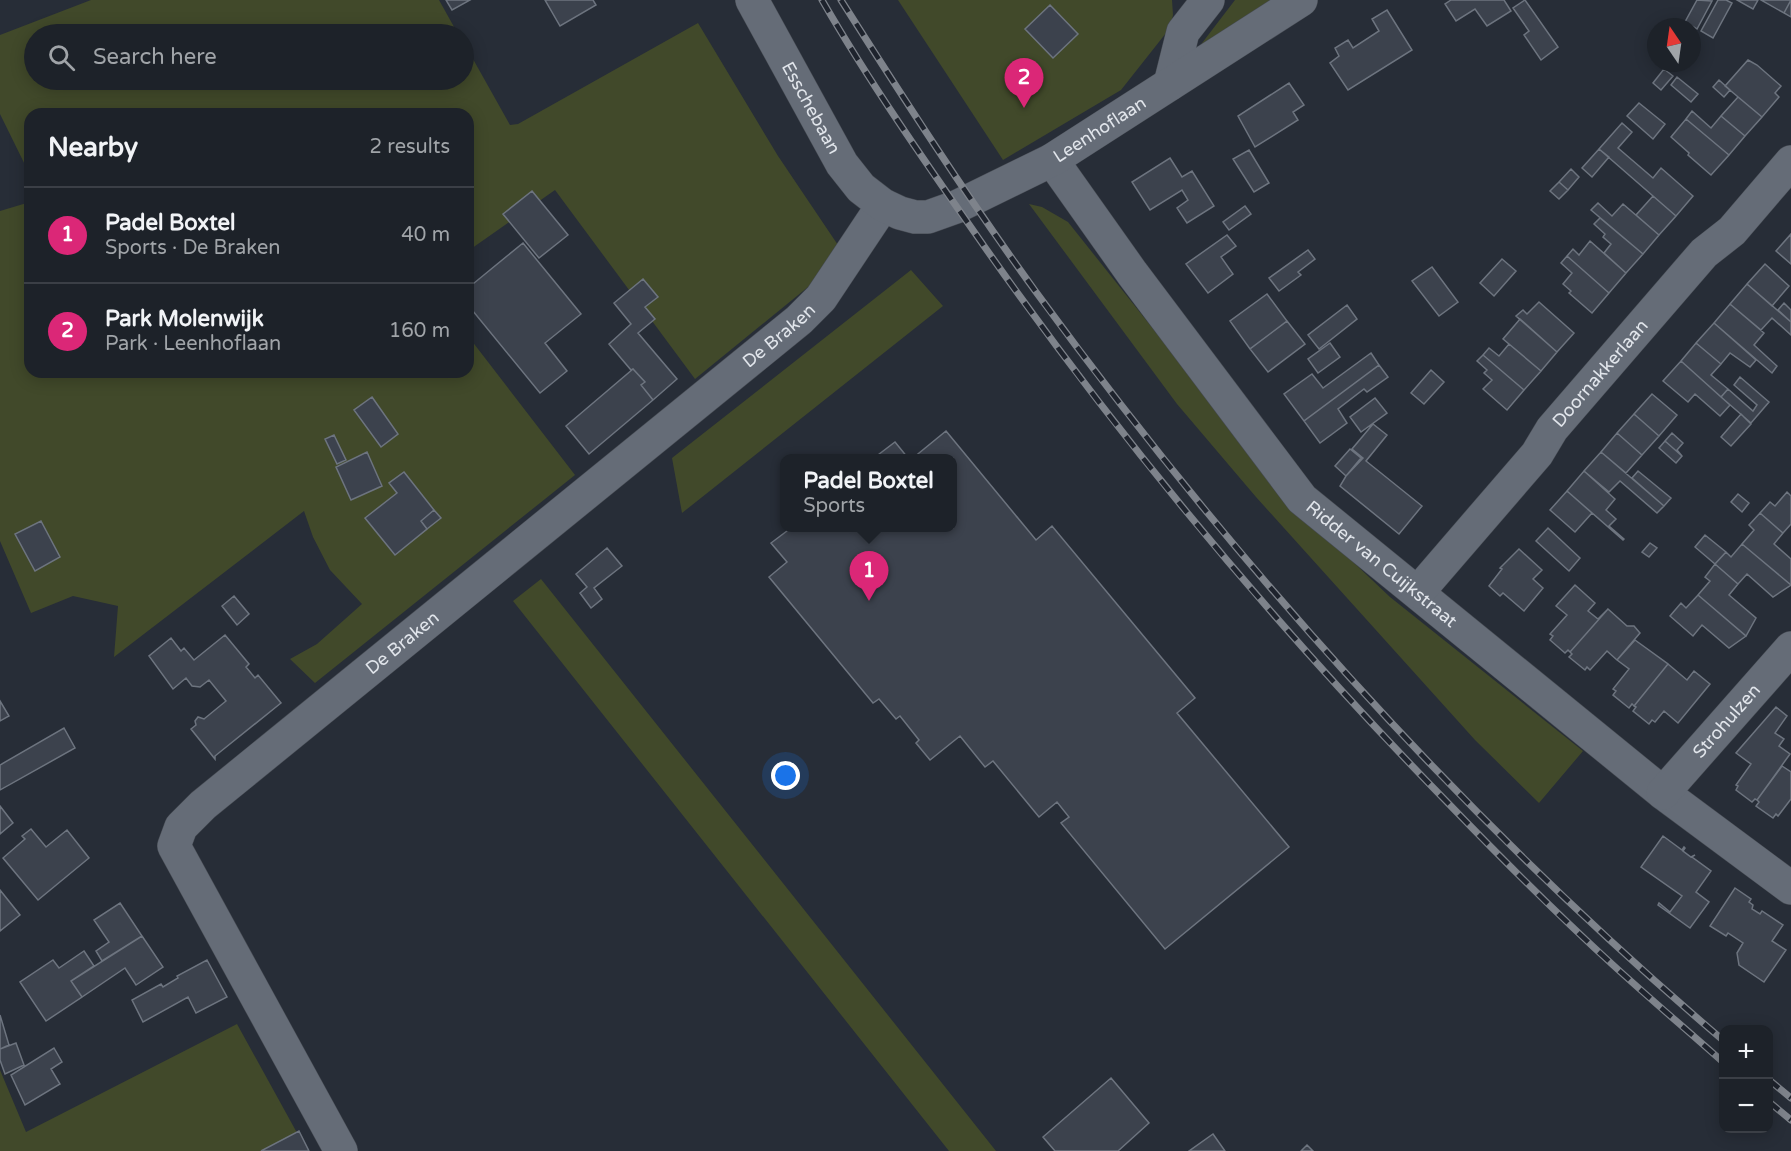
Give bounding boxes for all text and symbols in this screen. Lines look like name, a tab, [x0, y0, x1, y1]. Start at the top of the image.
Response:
north arrow	[1647, 18, 1701, 72]
search box	[24, 24, 474, 90]
icon: search	[45, 41, 78, 74]
text: Search here	[93, 44, 217, 70]
street label: Esschebaan	[777, 58, 845, 158]
pin: 2	[1004, 58, 1044, 108]
street label: Leenhoflaan	[1049, 91, 1150, 167]
text: Nearby	[48, 132, 138, 163]
text: 2 results	[370, 135, 450, 159]
text: Padel Boxtel	[105, 210, 235, 236]
text: 1	[61, 223, 74, 247]
text: 40 m	[401, 223, 450, 247]
text: Sports · De Braken	[105, 236, 280, 260]
street label: De Braken	[738, 299, 820, 372]
text: Park Molenwijk	[105, 306, 264, 332]
street label: Doornakkerlaan	[1548, 315, 1653, 432]
text: 2	[61, 319, 74, 343]
text: 160 m	[389, 319, 450, 343]
text: Park · Leenhoflaan	[105, 332, 281, 356]
popup	[780, 454, 957, 532]
text: Padel Boxtel	[803, 468, 934, 494]
text: Sports	[803, 494, 865, 518]
street label: Ridder van Cuijkstraat	[1302, 496, 1462, 632]
pin: 1	[850, 552, 888, 601]
street label: De Braken	[361, 606, 443, 679]
street label: Strohulzen	[1688, 679, 1765, 763]
your location	[771, 761, 800, 790]
map controls	[1719, 1025, 1773, 1133]
button: +	[1719, 1025, 1773, 1079]
button: −	[1719, 1079, 1773, 1133]

